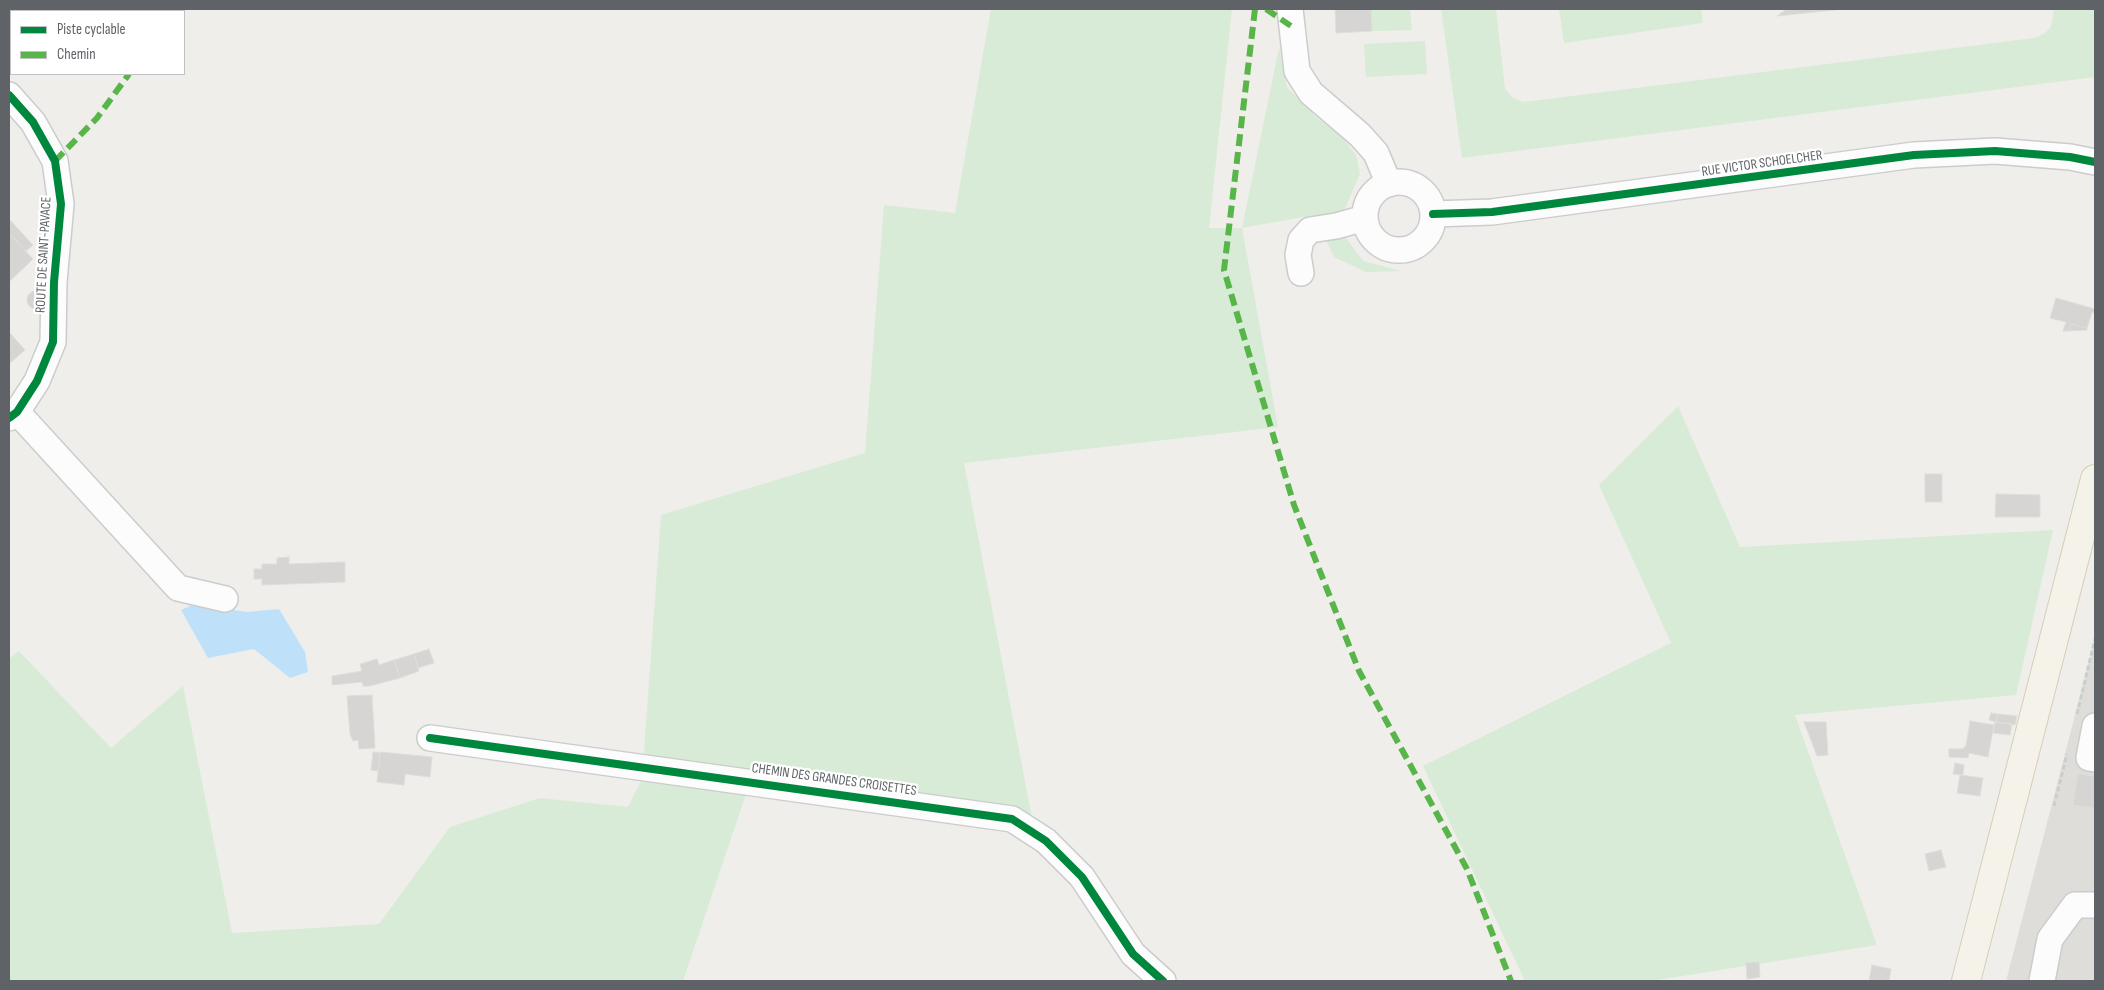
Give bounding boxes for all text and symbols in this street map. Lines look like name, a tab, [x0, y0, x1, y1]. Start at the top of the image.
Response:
legend	[10, 10, 185, 75]
text: Piste cyclable	[57, 20, 126, 39]
text: Chemin	[57, 45, 96, 64]
street label: RUE VICTOR SCHOELCHER	[1701, 147, 1823, 181]
street label: ROUTE DE SAINT-PAVACE	[33, 196, 55, 314]
street label: CHEMIN DES GRANDES CROISETTES	[751, 760, 917, 800]

